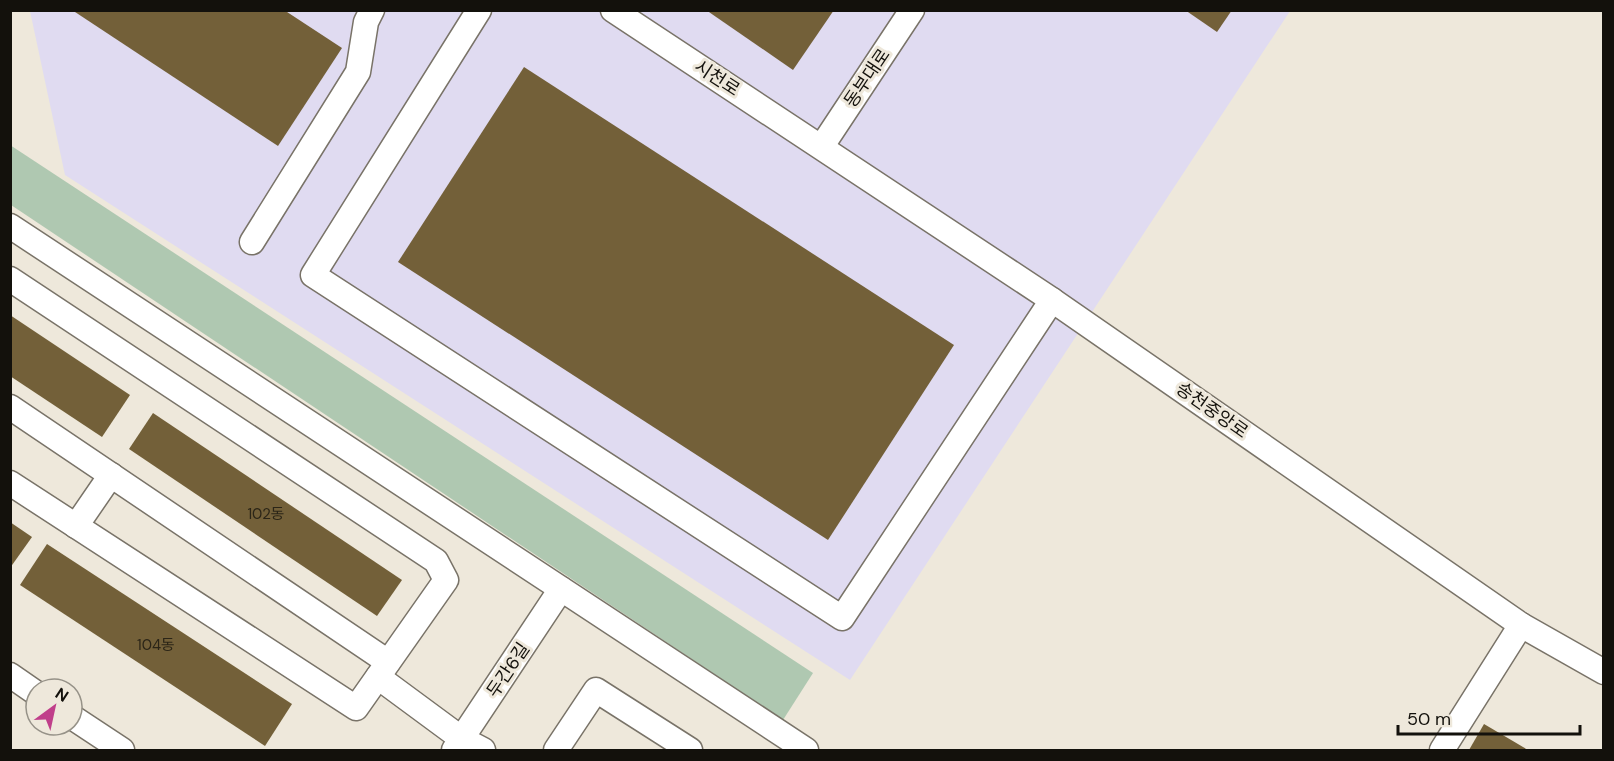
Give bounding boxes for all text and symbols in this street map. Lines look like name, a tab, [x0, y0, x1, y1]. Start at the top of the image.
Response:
street label: 동부대로	[839, 44, 895, 112]
street label: 시천로	[690, 54, 744, 102]
street label: 송천중앙로	[1171, 376, 1253, 444]
house number: 102동	[247, 504, 285, 524]
house number: 104동	[137, 635, 175, 655]
street label: 두간6길	[481, 638, 535, 702]
north arrow	[24, 677, 84, 737]
text: N	[51, 683, 73, 707]
scale bar	[1398, 698, 1580, 736]
text: 50 m	[1407, 707, 1451, 731]

